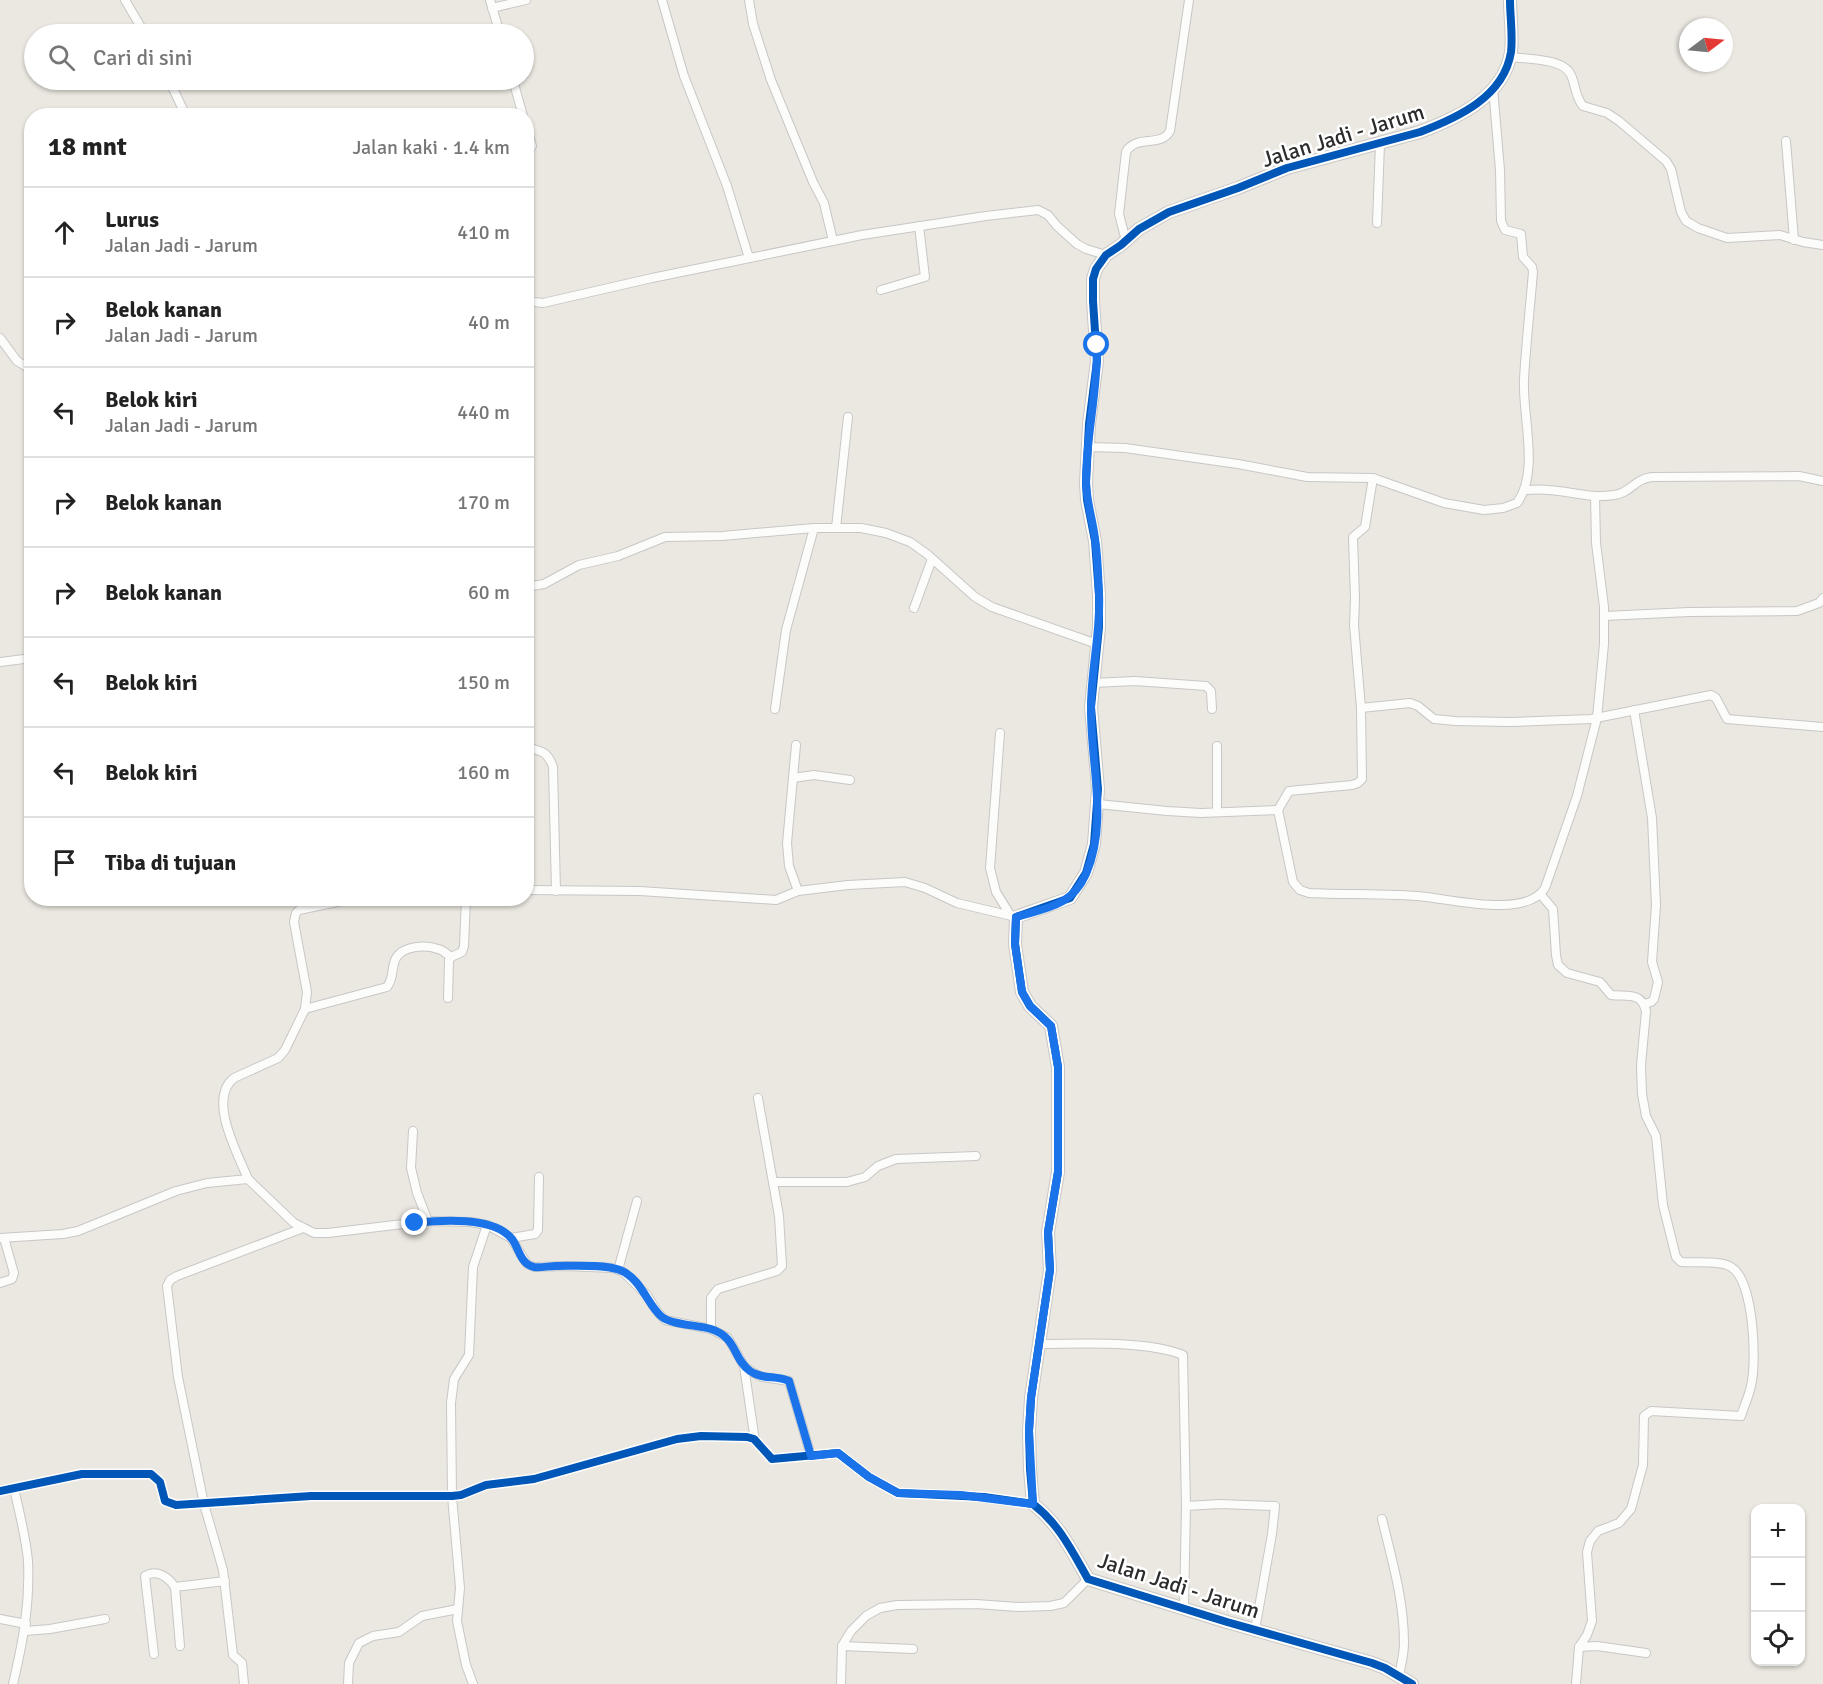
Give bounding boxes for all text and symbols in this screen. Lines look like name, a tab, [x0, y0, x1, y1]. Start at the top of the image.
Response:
north arrow	[1679, 18, 1733, 72]
search box	[24, 24, 534, 90]
icon: search	[45, 41, 78, 74]
text: Cari di sini	[93, 44, 193, 71]
street label: Jalan Jadi - Jarum	[1259, 98, 1428, 173]
text: 18 mnt	[48, 131, 127, 163]
text: Jalan kaki · 1.4 km	[352, 135, 510, 160]
text: Lurus	[105, 206, 159, 233]
icon: ahead	[48, 216, 81, 249]
text: 410 m	[457, 220, 510, 245]
text: Jalan Jadi - Jarum	[105, 233, 258, 258]
text: Belok kanan	[105, 296, 222, 323]
icon: right	[48, 306, 81, 339]
text: 40 m	[468, 310, 510, 335]
text: Jalan Jadi - Jarum	[105, 323, 258, 348]
route start	[1083, 331, 1109, 357]
text: Belok kiri	[105, 386, 198, 413]
icon: left	[48, 396, 81, 429]
text: 440 m	[457, 400, 510, 425]
text: Jalan Jadi - Jarum	[105, 413, 258, 438]
icon: right	[48, 486, 81, 519]
text: Belok kanan	[105, 489, 222, 516]
text: 170 m	[457, 490, 510, 515]
icon: right	[48, 576, 81, 609]
text: Belok kanan	[105, 579, 222, 606]
text: 60 m	[468, 580, 510, 605]
icon: left	[48, 666, 81, 699]
text: Belok kiri	[105, 669, 198, 696]
text: 150 m	[457, 670, 510, 695]
icon: left	[48, 756, 81, 789]
text: Belok kiri	[105, 759, 198, 786]
text: 160 m	[457, 760, 510, 785]
icon: arrive	[48, 846, 81, 879]
text: Tiba di tujuan	[105, 849, 236, 876]
route end	[401, 1209, 427, 1235]
map controls	[1751, 1504, 1805, 1666]
button: +	[1751, 1504, 1805, 1558]
street label: Jalan Jadi - Jarum	[1095, 1547, 1263, 1624]
button: −	[1751, 1558, 1805, 1612]
button: locate	[1751, 1612, 1805, 1666]

